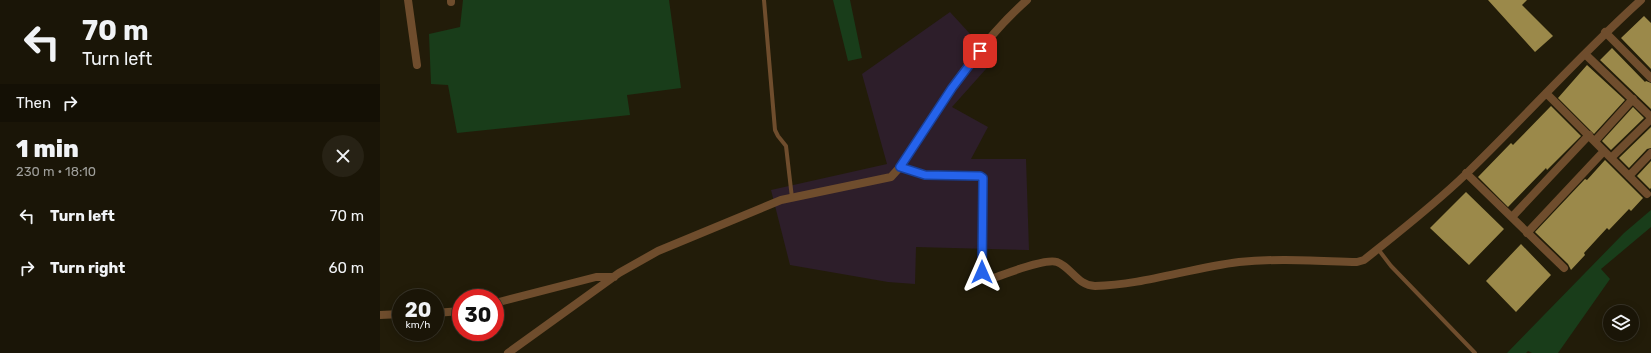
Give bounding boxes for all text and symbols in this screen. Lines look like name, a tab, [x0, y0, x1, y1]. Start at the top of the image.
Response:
text: 70 m	[82, 14, 149, 47]
icon: left	[16, 16, 68, 68]
pin	[963, 34, 997, 68]
icon: arrive	[969, 40, 991, 62]
text: Turn left	[82, 48, 152, 70]
icon: right	[59, 92, 81, 114]
text: Then	[16, 94, 51, 112]
text: 1 min	[16, 135, 79, 163]
button: close	[322, 135, 364, 177]
text: 230 m · 18:10	[16, 164, 96, 179]
icon: left	[16, 205, 38, 227]
text: Turn left	[50, 207, 115, 225]
text: 70 m	[330, 207, 364, 225]
position arrow	[961, 251, 1003, 293]
icon: right	[16, 257, 38, 279]
text: Turn right	[50, 259, 125, 277]
text: 60 m	[328, 259, 364, 277]
speed limit sign: 30	[452, 289, 504, 341]
text: 20	[405, 298, 431, 322]
map controls	[1603, 305, 1639, 341]
button: layers	[1603, 305, 1639, 341]
text: km/h	[406, 319, 430, 331]

